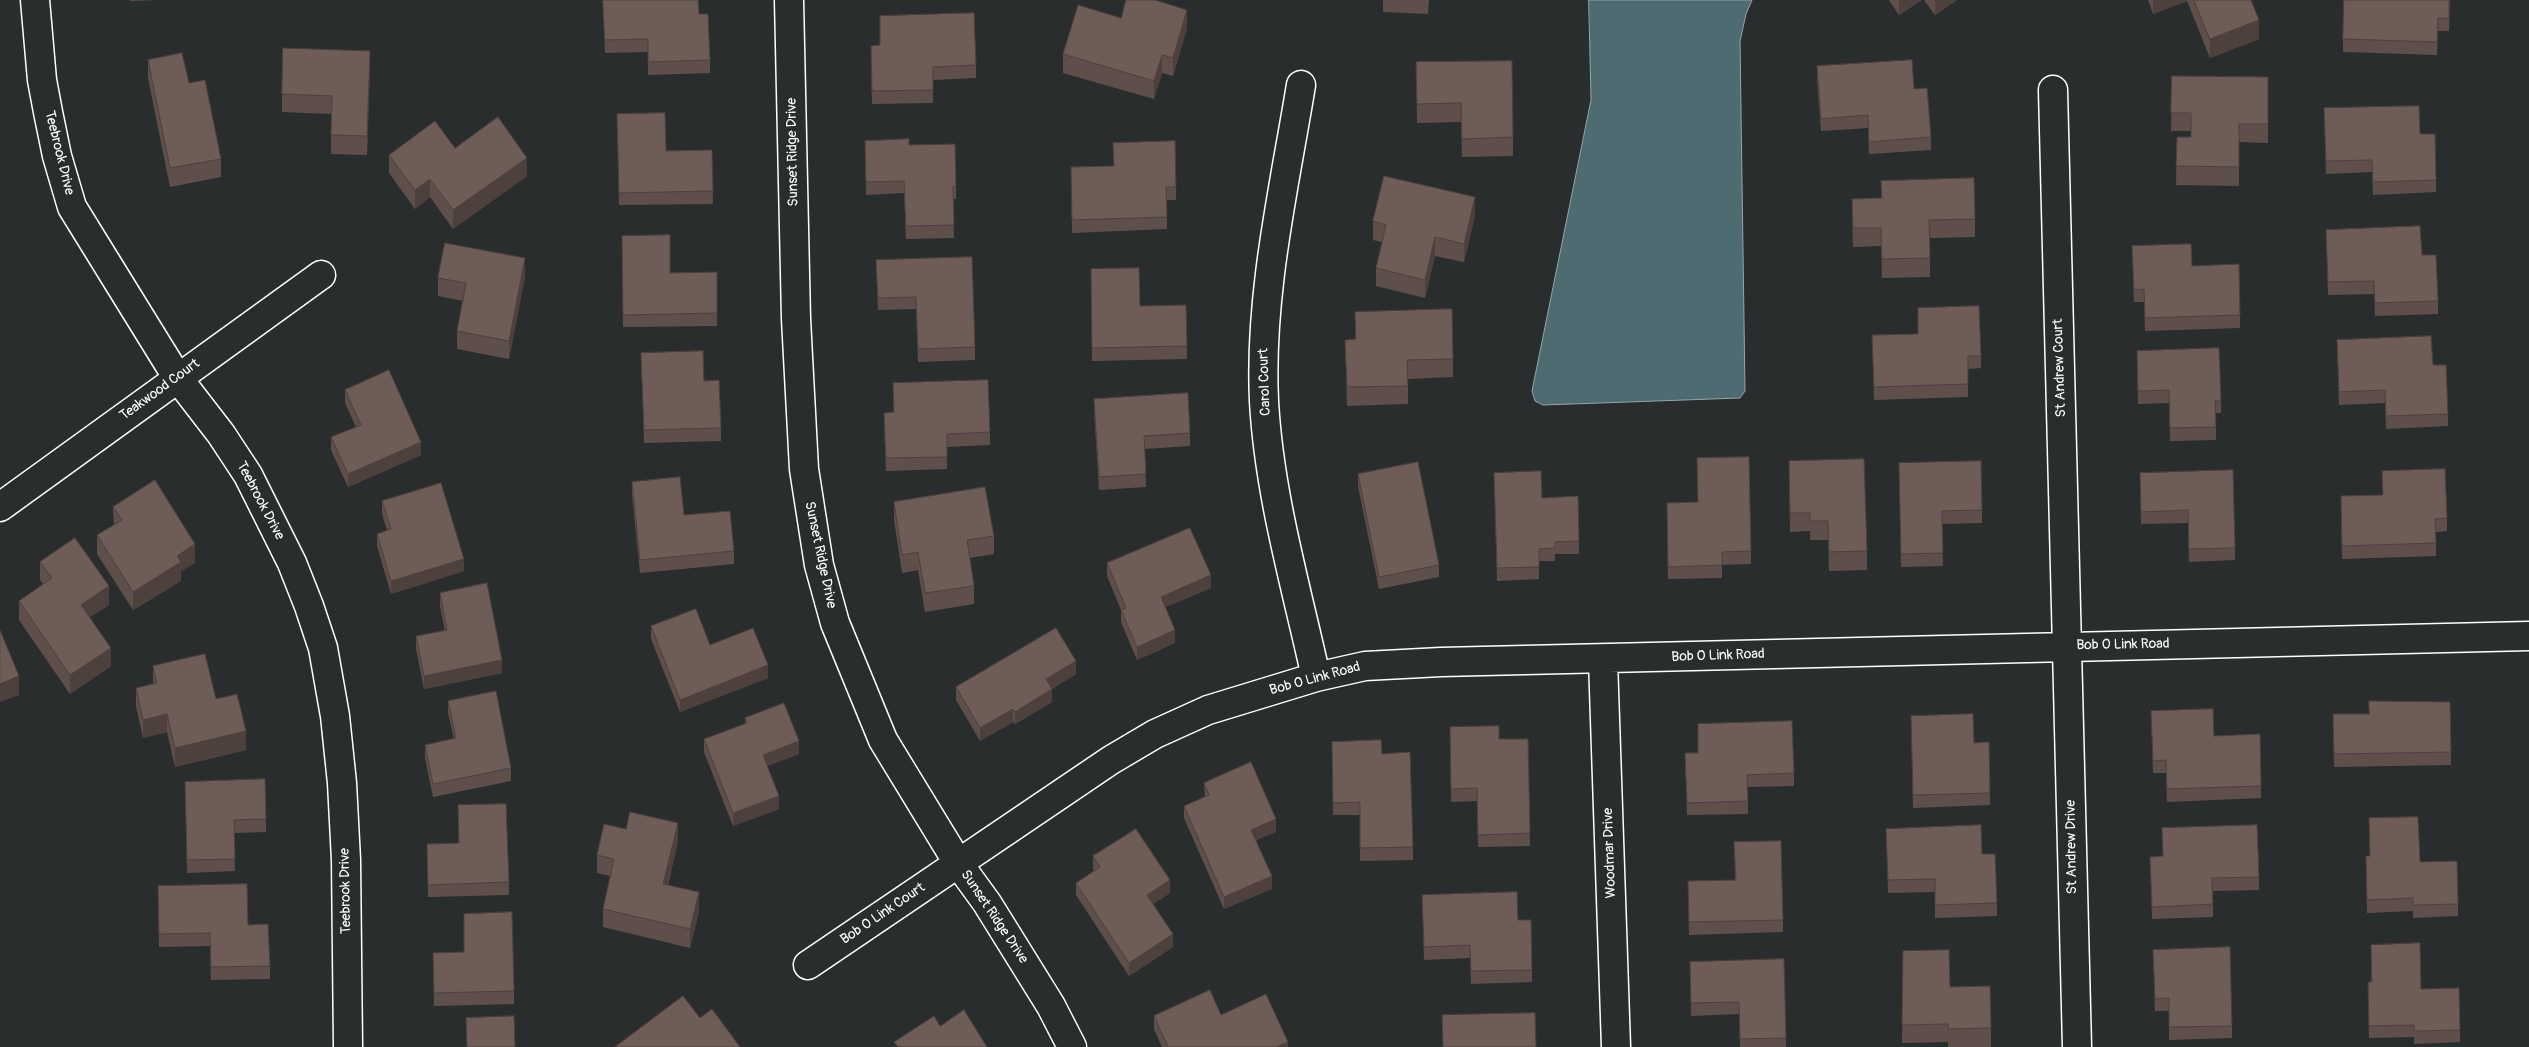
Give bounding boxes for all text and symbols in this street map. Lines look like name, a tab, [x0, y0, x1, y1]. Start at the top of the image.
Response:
street label: Sunset Ridge Drive	[784, 97, 802, 207]
street label: Teebrook Drive	[40, 109, 78, 197]
street label: St Andrew Court	[2050, 318, 2070, 418]
street label: Carol Court	[1255, 348, 1275, 416]
street label: Teakwood Court	[117, 355, 203, 425]
street label: Teebrook Drive	[232, 459, 288, 543]
street label: Sunset Ridge Drive	[800, 500, 840, 610]
street label: Bob O Link Road	[2076, 636, 2170, 654]
street label: Bob O Link Road	[1671, 646, 1765, 666]
street label: Bob O Link Road	[1268, 659, 1362, 699]
street label: St Andrew Drive	[2063, 800, 2081, 894]
street label: Woodmar Drive	[1600, 807, 1620, 899]
street label: Teebrook Drive	[337, 848, 355, 934]
street label: Sunset Ridge Drive	[957, 867, 1031, 967]
street label: Bob O Link Court	[838, 880, 928, 948]

